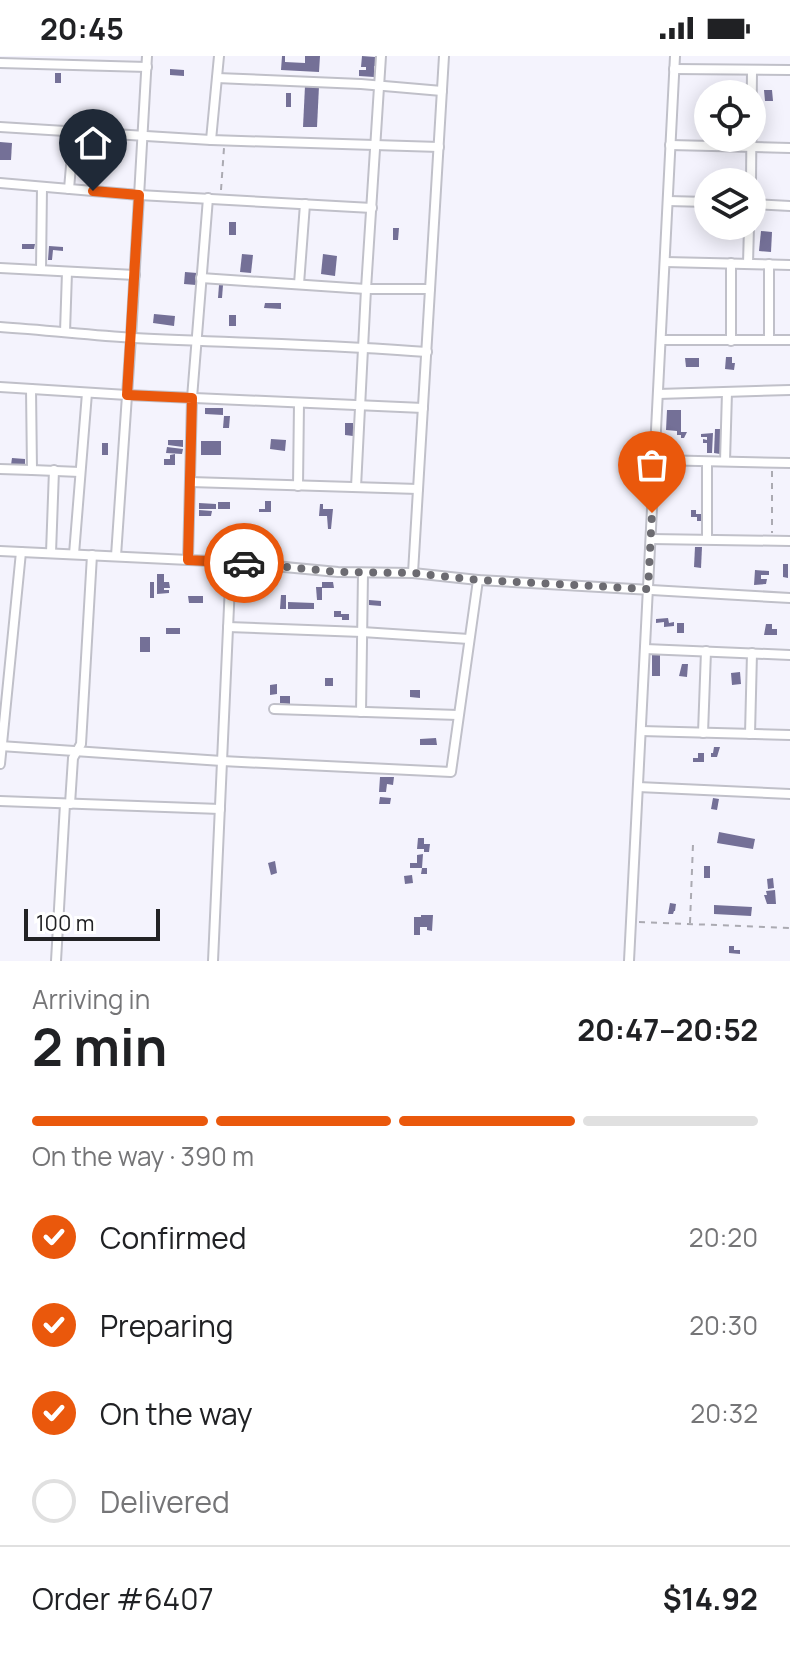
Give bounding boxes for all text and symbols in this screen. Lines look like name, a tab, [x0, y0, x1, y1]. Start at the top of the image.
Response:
text: 20:45	[40, 8, 124, 49]
map controls	[694, 80, 766, 240]
button: locate	[694, 80, 766, 152]
pin	[59, 109, 127, 191]
icon: home	[71, 121, 115, 165]
button: layers	[694, 168, 766, 240]
pin	[618, 431, 686, 513]
icon: bag	[630, 443, 674, 487]
courier	[204, 523, 284, 603]
icon: car	[222, 541, 266, 585]
scale bar	[24, 905, 160, 941]
text: 100 m	[36, 908, 94, 938]
text: Arriving in	[32, 981, 150, 1017]
text: 20:47–20:52	[577, 1009, 758, 1050]
text: 2 min	[32, 1011, 167, 1082]
text: On the way · 390 m	[32, 1138, 254, 1174]
icon: check	[32, 1215, 76, 1259]
text: Confirmed	[100, 1217, 247, 1258]
text: 20:20	[689, 1219, 758, 1255]
icon: check	[32, 1303, 76, 1347]
text: Preparing	[100, 1305, 234, 1346]
text: 20:30	[689, 1307, 758, 1343]
icon: check	[32, 1391, 76, 1435]
text: On the way	[100, 1393, 253, 1434]
text: 20:32	[690, 1395, 758, 1431]
text: Delivered	[100, 1481, 230, 1522]
text: Order #6407	[32, 1578, 214, 1619]
text: $14.92	[663, 1578, 758, 1619]

